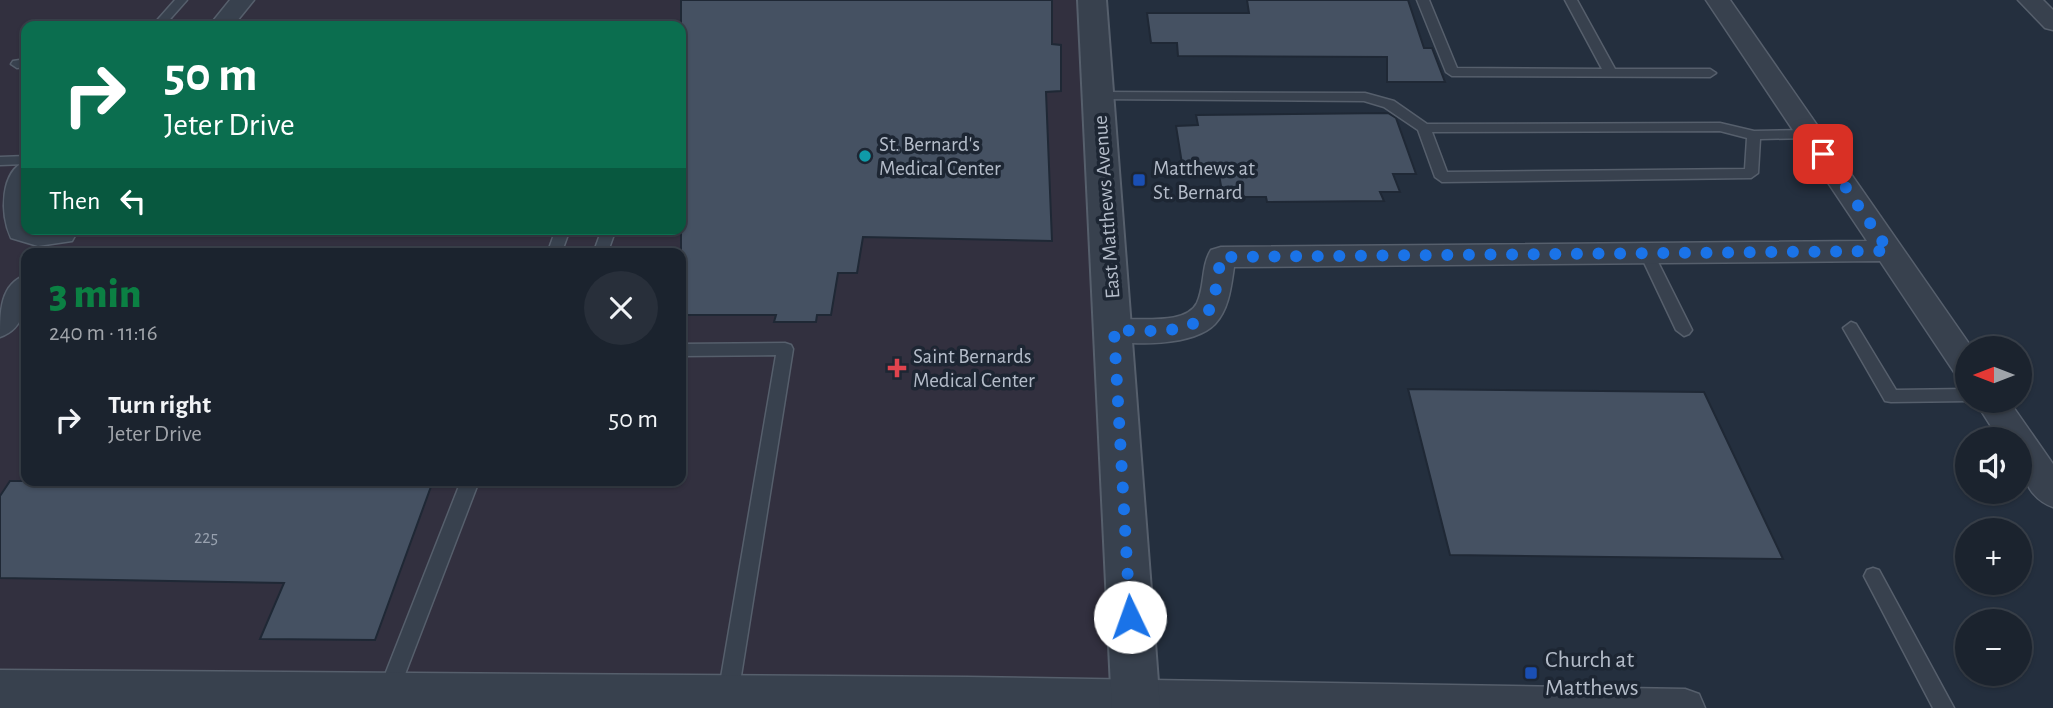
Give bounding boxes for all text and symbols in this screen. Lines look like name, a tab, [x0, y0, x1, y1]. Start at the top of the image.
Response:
icon: right	[49, 49, 140, 140]
text: 50 m	[164, 51, 258, 100]
text: Jeter Drive	[164, 109, 295, 141]
street label: East Matthews Avenue	[1090, 114, 1123, 299]
pin	[1793, 124, 1853, 184]
place label: St. Bernard's Medical Center	[879, 134, 1001, 179]
icon: arrive	[1804, 135, 1842, 173]
marker: St. Bernard's Medical Center	[857, 148, 873, 164]
place label: Matthews at St. Bernard	[1153, 158, 1255, 203]
marker: Matthews at St. Bernard	[1131, 172, 1147, 188]
icon: left	[114, 182, 152, 220]
text: Then	[49, 188, 100, 214]
button: close	[584, 271, 658, 345]
text: 3 min	[49, 273, 141, 315]
text: 240 m · 11:16	[49, 322, 158, 345]
north arrow	[1955, 336, 2032, 413]
map controls	[1955, 336, 2032, 686]
place label: Saint Bernards Medical Center	[913, 346, 1035, 391]
marker: Saint Bernards Medical Center	[887, 358, 907, 378]
text: Turn right	[108, 392, 211, 418]
icon: right	[49, 401, 87, 439]
text: 50 m	[608, 406, 658, 432]
text: Jeter Drive	[108, 423, 202, 446]
button: sound	[1955, 427, 2032, 504]
button: +	[1955, 518, 2032, 595]
house number: 225	[194, 529, 218, 547]
position arrow	[1093, 580, 1167, 654]
button: −	[1955, 609, 2032, 686]
place label: Church at Matthews	[1545, 648, 1639, 700]
marker: Church at Matthews	[1523, 665, 1539, 681]

